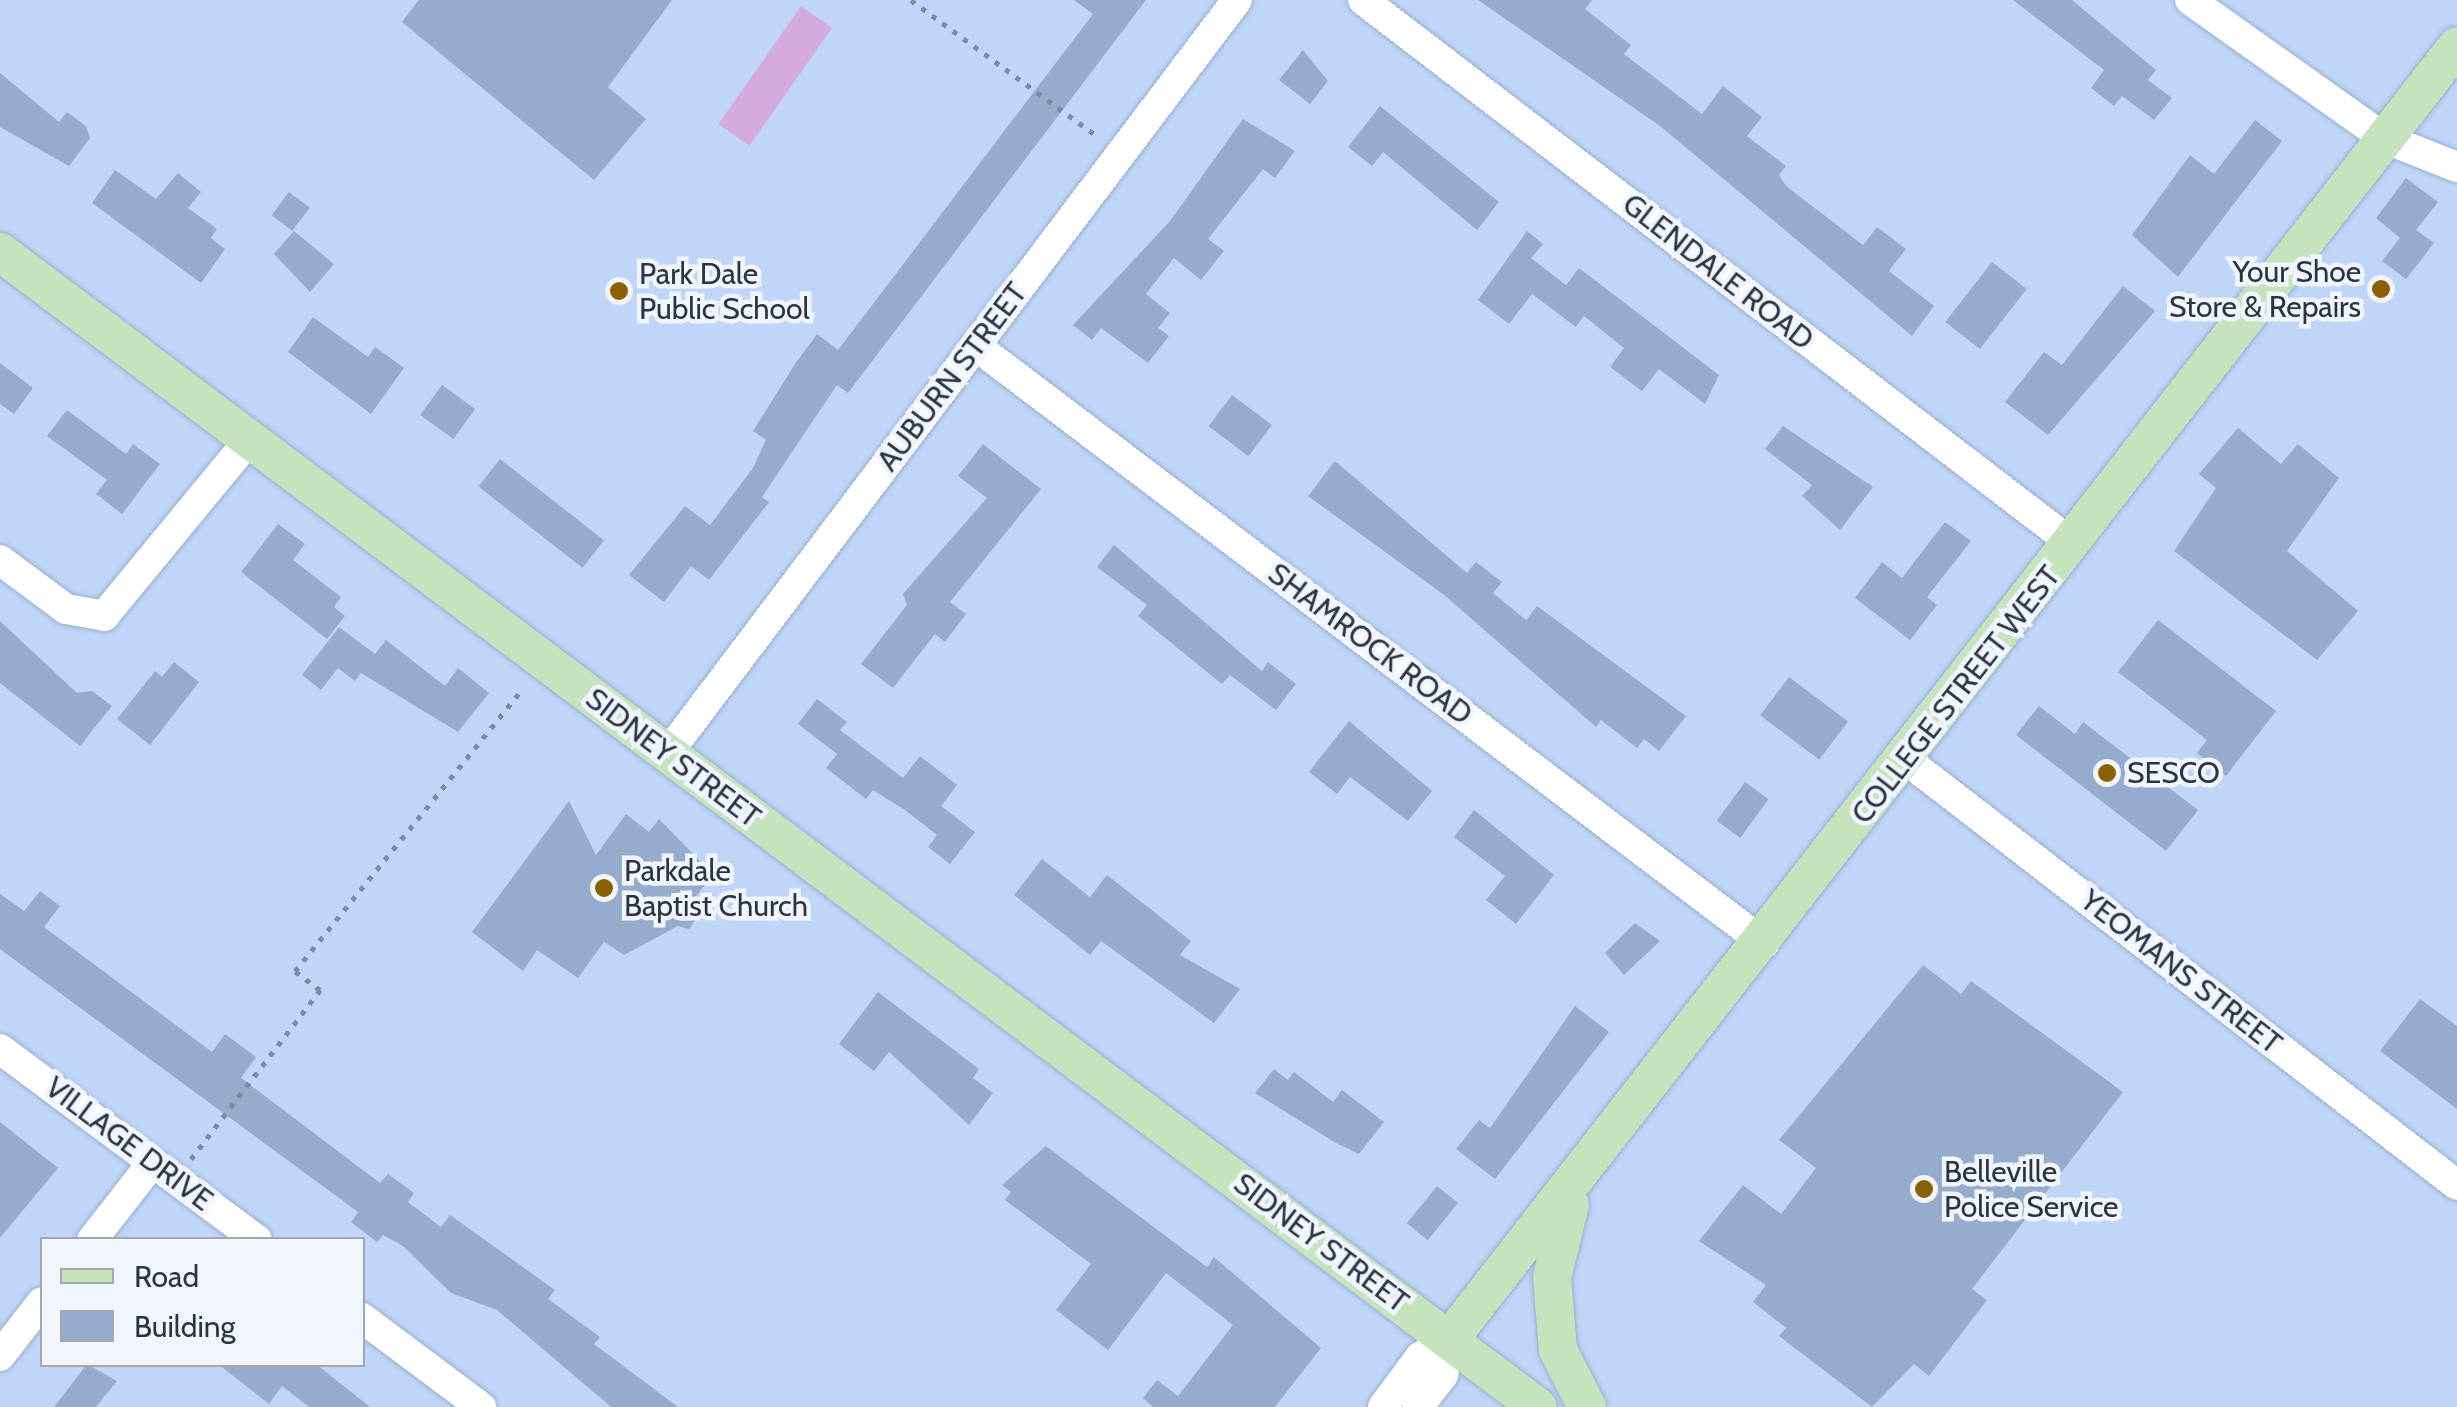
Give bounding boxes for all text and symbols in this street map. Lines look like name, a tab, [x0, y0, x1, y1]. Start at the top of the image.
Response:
street label: GLENDALE ROAD	[1615, 186, 1821, 358]
place label: Your Shoe Store & Repairs	[2169, 254, 2361, 324]
place label: Park Dale Public School	[639, 256, 810, 326]
street label: AUBURN STREET	[870, 276, 1034, 478]
marker: Your Shoe Store & Repairs	[2370, 278, 2392, 300]
marker: Park Dale Public School	[608, 280, 630, 302]
street label: SHAMROCK ROAD	[1261, 556, 1479, 732]
street label: COLLEGE STREET WEST	[1844, 559, 2068, 831]
street label: SIDNEY STREET	[579, 681, 767, 835]
place label: SESCO	[2127, 755, 2220, 791]
marker: SESCO	[2096, 762, 2118, 784]
place label: Parkdale Baptist Church	[624, 853, 808, 924]
marker: Parkdale Baptist Church	[593, 877, 615, 899]
street label: YEOMANS STREET	[2073, 882, 2289, 1062]
street label: VILLAGE DRIVE	[38, 1069, 220, 1219]
place label: Belleville Police Service	[1944, 1154, 2118, 1224]
street label: SIDNEY STREET	[1227, 1166, 1415, 1320]
marker: Belleville Police Service	[1913, 1178, 1935, 1200]
legend	[40, 1237, 365, 1367]
text: Road	[134, 1258, 199, 1295]
text: Building	[134, 1308, 236, 1345]

